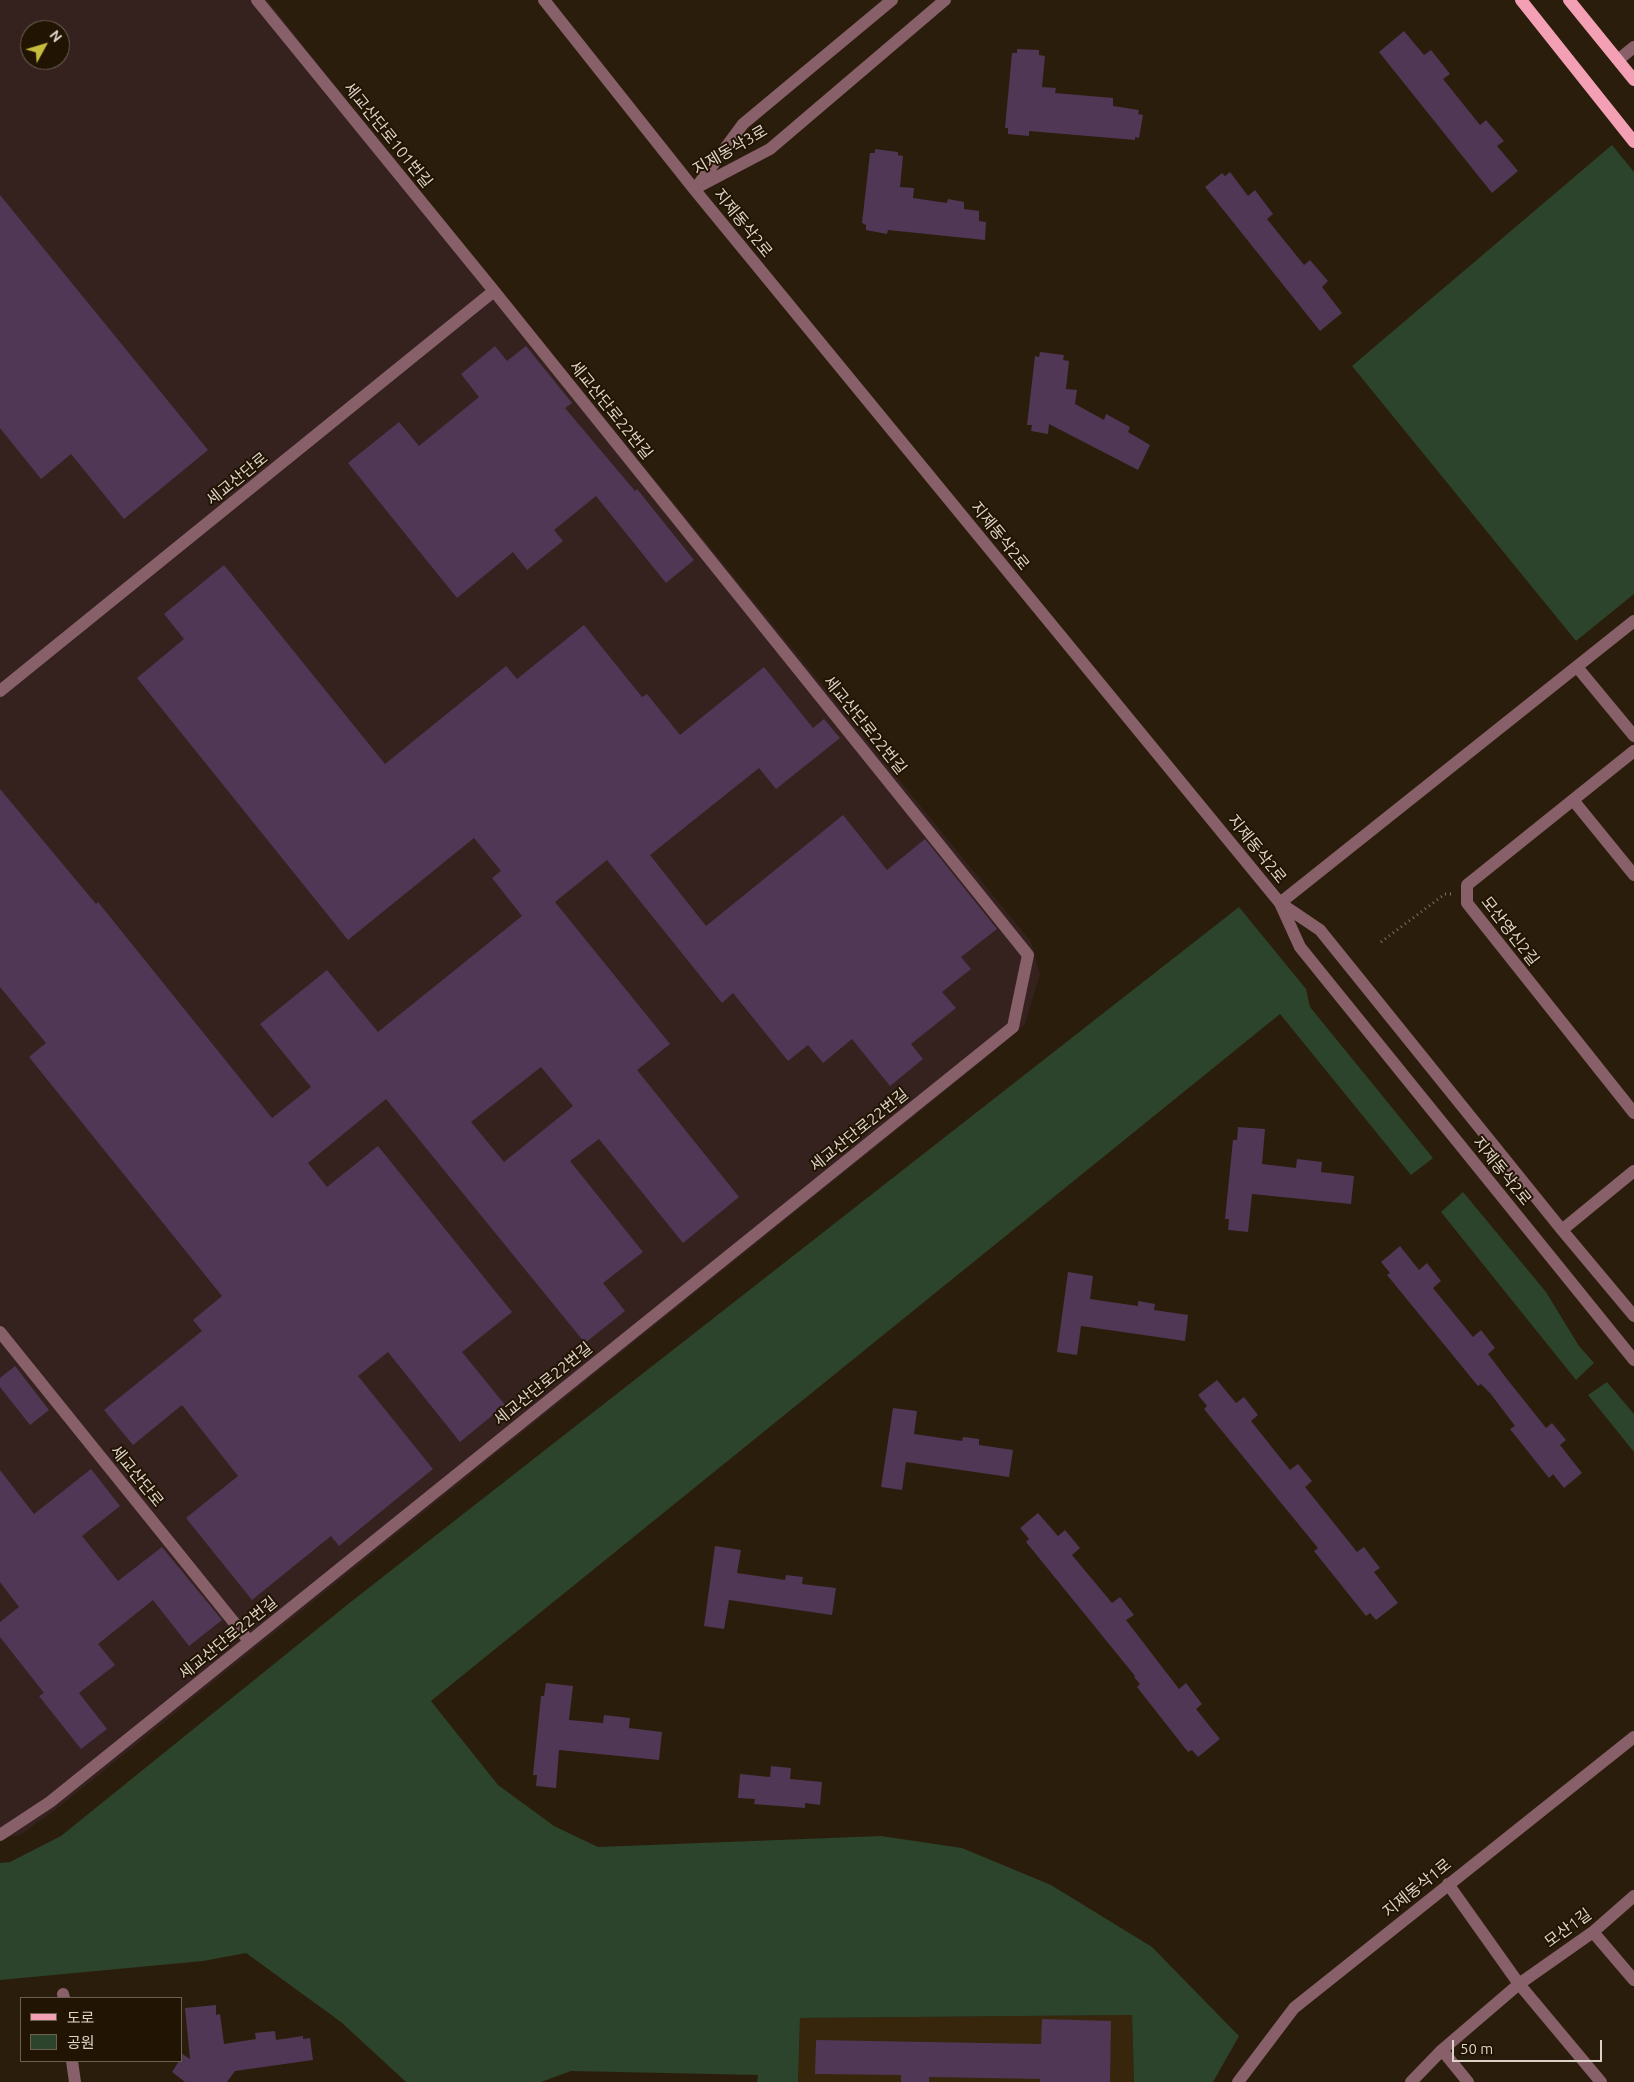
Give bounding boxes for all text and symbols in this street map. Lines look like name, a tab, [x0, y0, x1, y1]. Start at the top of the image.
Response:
north arrow	[20, 20, 70, 70]
text: N	[46, 27, 65, 45]
street label: 세교산단로101번길	[340, 78, 436, 192]
street label: 지제동삭3로	[689, 121, 771, 179]
street label: 지제동삭2로	[710, 185, 776, 261]
street label: 세교산단로22번길	[565, 357, 657, 463]
street label: 세교산단로	[202, 448, 272, 510]
street label: 지제동삭2로	[967, 498, 1033, 574]
street label: 세교산단로22번길	[819, 672, 911, 778]
street label: 지제동삭2로	[1224, 811, 1290, 887]
street label: 모산영신2길	[1477, 893, 1543, 969]
street label: 세교산단로22번길	[806, 1084, 912, 1176]
street label: 지제동삭2로	[1469, 1133, 1535, 1209]
street label: 세교산단로22번길	[490, 1338, 596, 1430]
street label: 세교산단로	[106, 1441, 168, 1511]
street label: 세교산단로22번길	[175, 1592, 281, 1684]
street label: 지제동삭1로	[1379, 1855, 1455, 1921]
street label: 모산1길	[1541, 1905, 1595, 1951]
legend	[20, 1997, 182, 2062]
text: 도로	[67, 2009, 95, 2026]
scale bar	[1454, 2030, 1604, 2062]
text: 공원	[67, 2034, 95, 2051]
text: 50 m	[1460, 2040, 1493, 2057]

